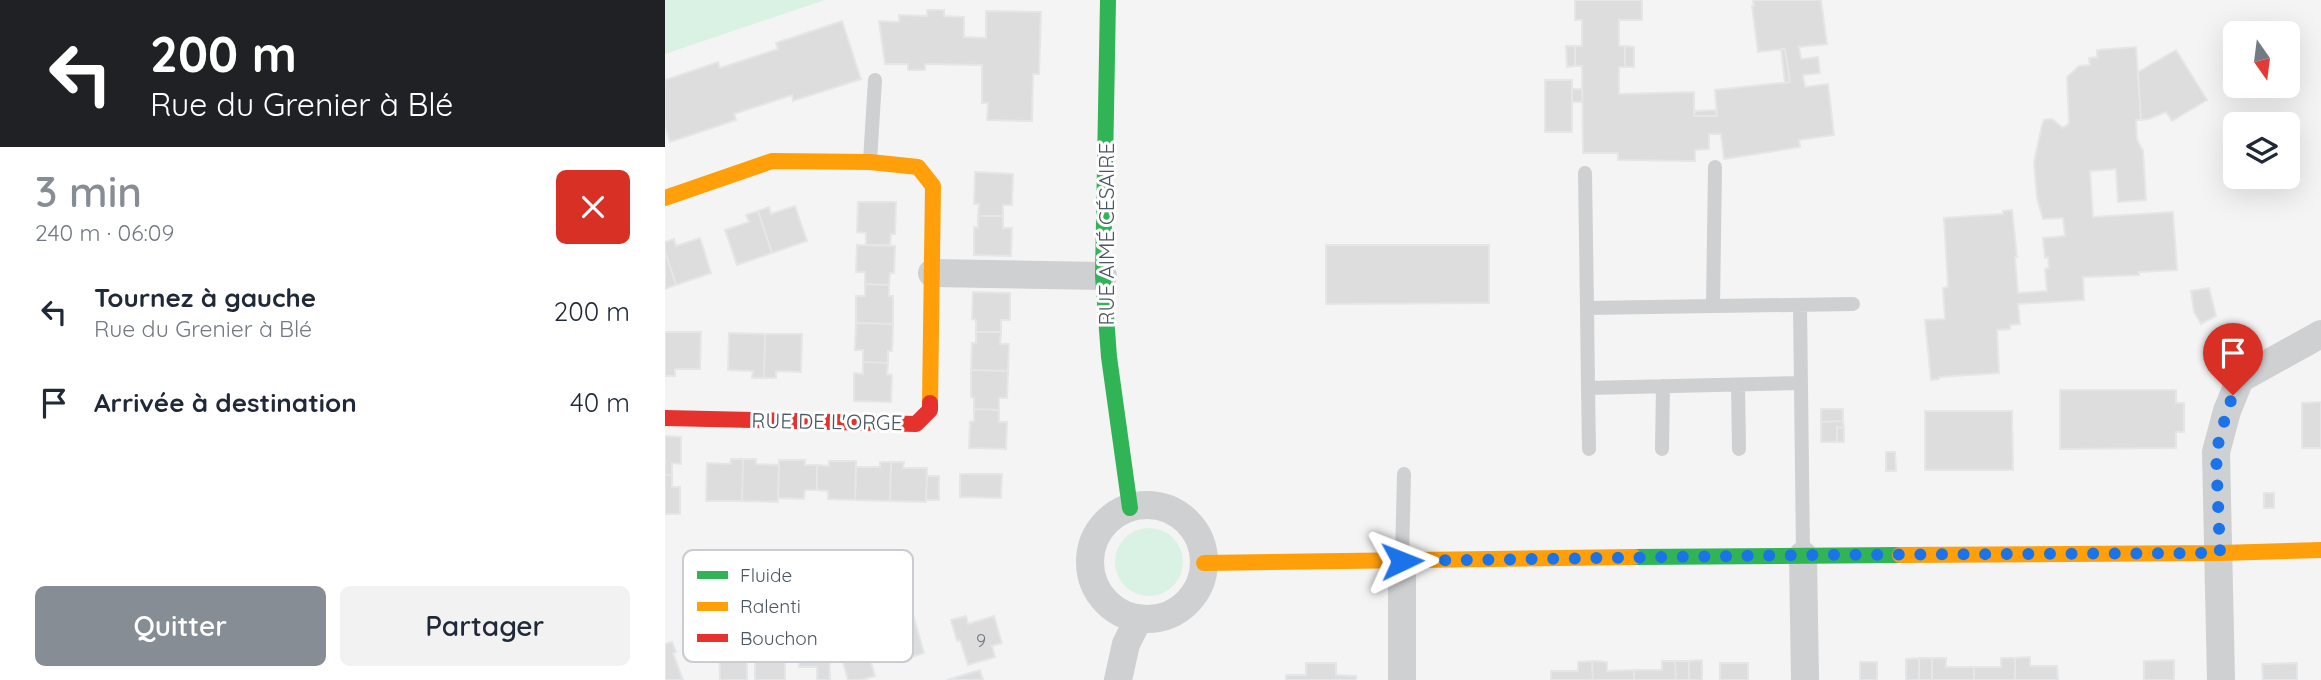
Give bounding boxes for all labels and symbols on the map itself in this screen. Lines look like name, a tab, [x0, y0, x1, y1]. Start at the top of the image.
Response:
north arrow	[2223, 21, 2299, 98]
street label: RUE AIMÉ CÉSAIRE	[1093, 143, 1119, 325]
pin	[2203, 323, 2263, 395]
street label: RUE DE L'ORGE	[751, 407, 903, 435]
position arrow	[1365, 524, 1439, 598]
legend	[683, 550, 913, 662]
text: Fluide	[740, 563, 792, 587]
text: Ralenti	[740, 594, 801, 618]
text: Bouchon	[740, 626, 818, 650]
house number: 9	[976, 629, 986, 652]

